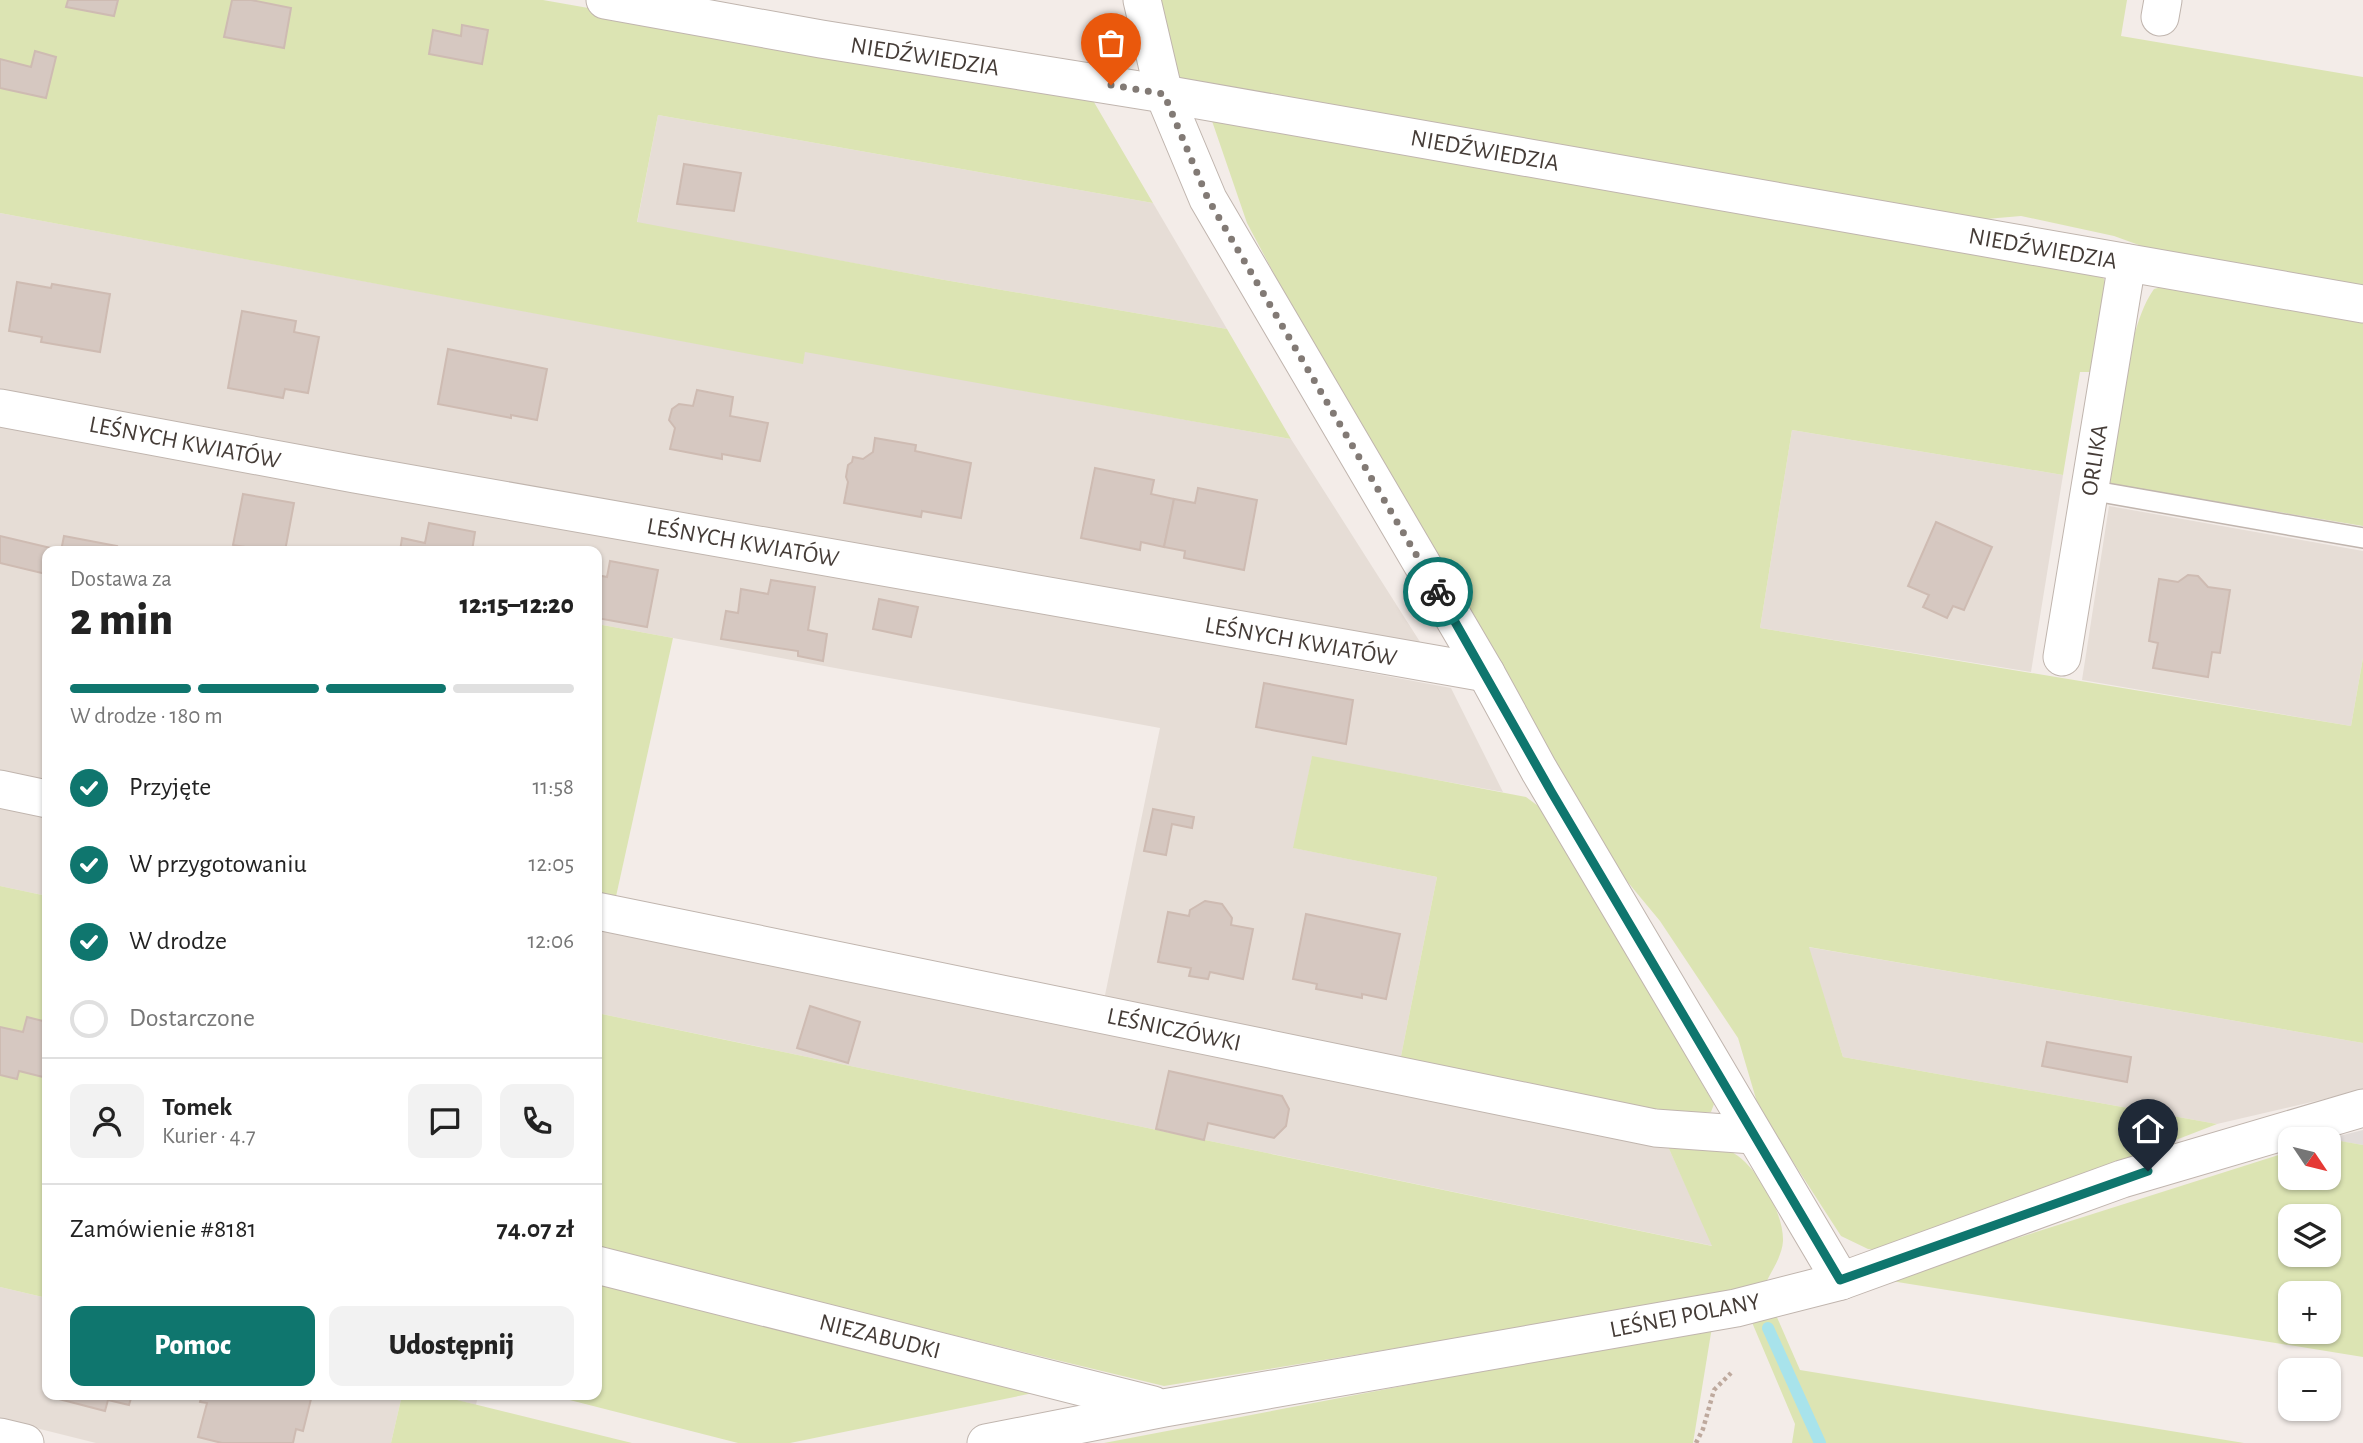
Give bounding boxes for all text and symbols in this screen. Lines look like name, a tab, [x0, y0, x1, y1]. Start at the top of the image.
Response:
pin	[1081, 13, 1141, 85]
icon: bag	[1092, 24, 1130, 62]
street label: NIEDŹWIEDZIA	[849, 31, 1001, 81]
street label: NIEDŹWIEDZIA	[1409, 124, 1561, 176]
street label: NIEDŹWIEDZIA	[1967, 222, 2119, 274]
street label: LEŚNYCH KWIATÓW	[87, 411, 284, 473]
street label: ORLIKA	[2078, 423, 2112, 498]
street label: LEŚNYCH KWIATÓW	[645, 512, 842, 572]
courier	[1403, 557, 1473, 627]
text: Dostawa za	[70, 568, 172, 591]
icon: bike	[1419, 573, 1457, 611]
text: 12:15–12:20	[459, 592, 574, 618]
text: 2 min	[70, 597, 173, 643]
street label: LEŚNYCH KWIATÓW	[1203, 611, 1400, 671]
text: W drodze · 180 m	[70, 705, 223, 728]
icon: check	[70, 769, 108, 807]
text: Przyjęte	[129, 774, 211, 800]
text: 11:58	[532, 776, 574, 799]
icon: check	[70, 846, 108, 884]
text: W przygotowaniu	[129, 851, 307, 877]
text: 12:05	[529, 853, 574, 876]
icon: check	[70, 923, 108, 961]
text: W drodze	[129, 928, 227, 954]
text: 12:06	[527, 930, 574, 953]
street label: LEŚNICZÓWKI	[1105, 1002, 1243, 1056]
text: Dostarczone	[129, 1005, 255, 1031]
button: person	[70, 1084, 144, 1158]
button: chat	[408, 1084, 482, 1158]
button: phone	[500, 1084, 574, 1158]
text: Tomek	[162, 1094, 232, 1120]
pin	[2118, 1099, 2178, 1171]
icon: home	[2129, 1110, 2167, 1148]
text: Kurier · 4.7	[162, 1125, 256, 1148]
north arrow	[2278, 1127, 2342, 1190]
map controls	[2278, 1127, 2341, 1421]
button: layers	[2278, 1204, 2341, 1267]
text: Zamówienie #8181	[70, 1216, 256, 1242]
text: 74.07 zł	[497, 1216, 574, 1242]
button: +	[2278, 1281, 2341, 1344]
street label: LEŚNEJ POLANY	[1607, 1288, 1763, 1342]
button: Pomoc	[70, 1306, 315, 1386]
button: Udostępnij	[329, 1306, 574, 1386]
street label: NIEZABUDKI	[817, 1310, 943, 1364]
button: −	[2278, 1358, 2341, 1421]

